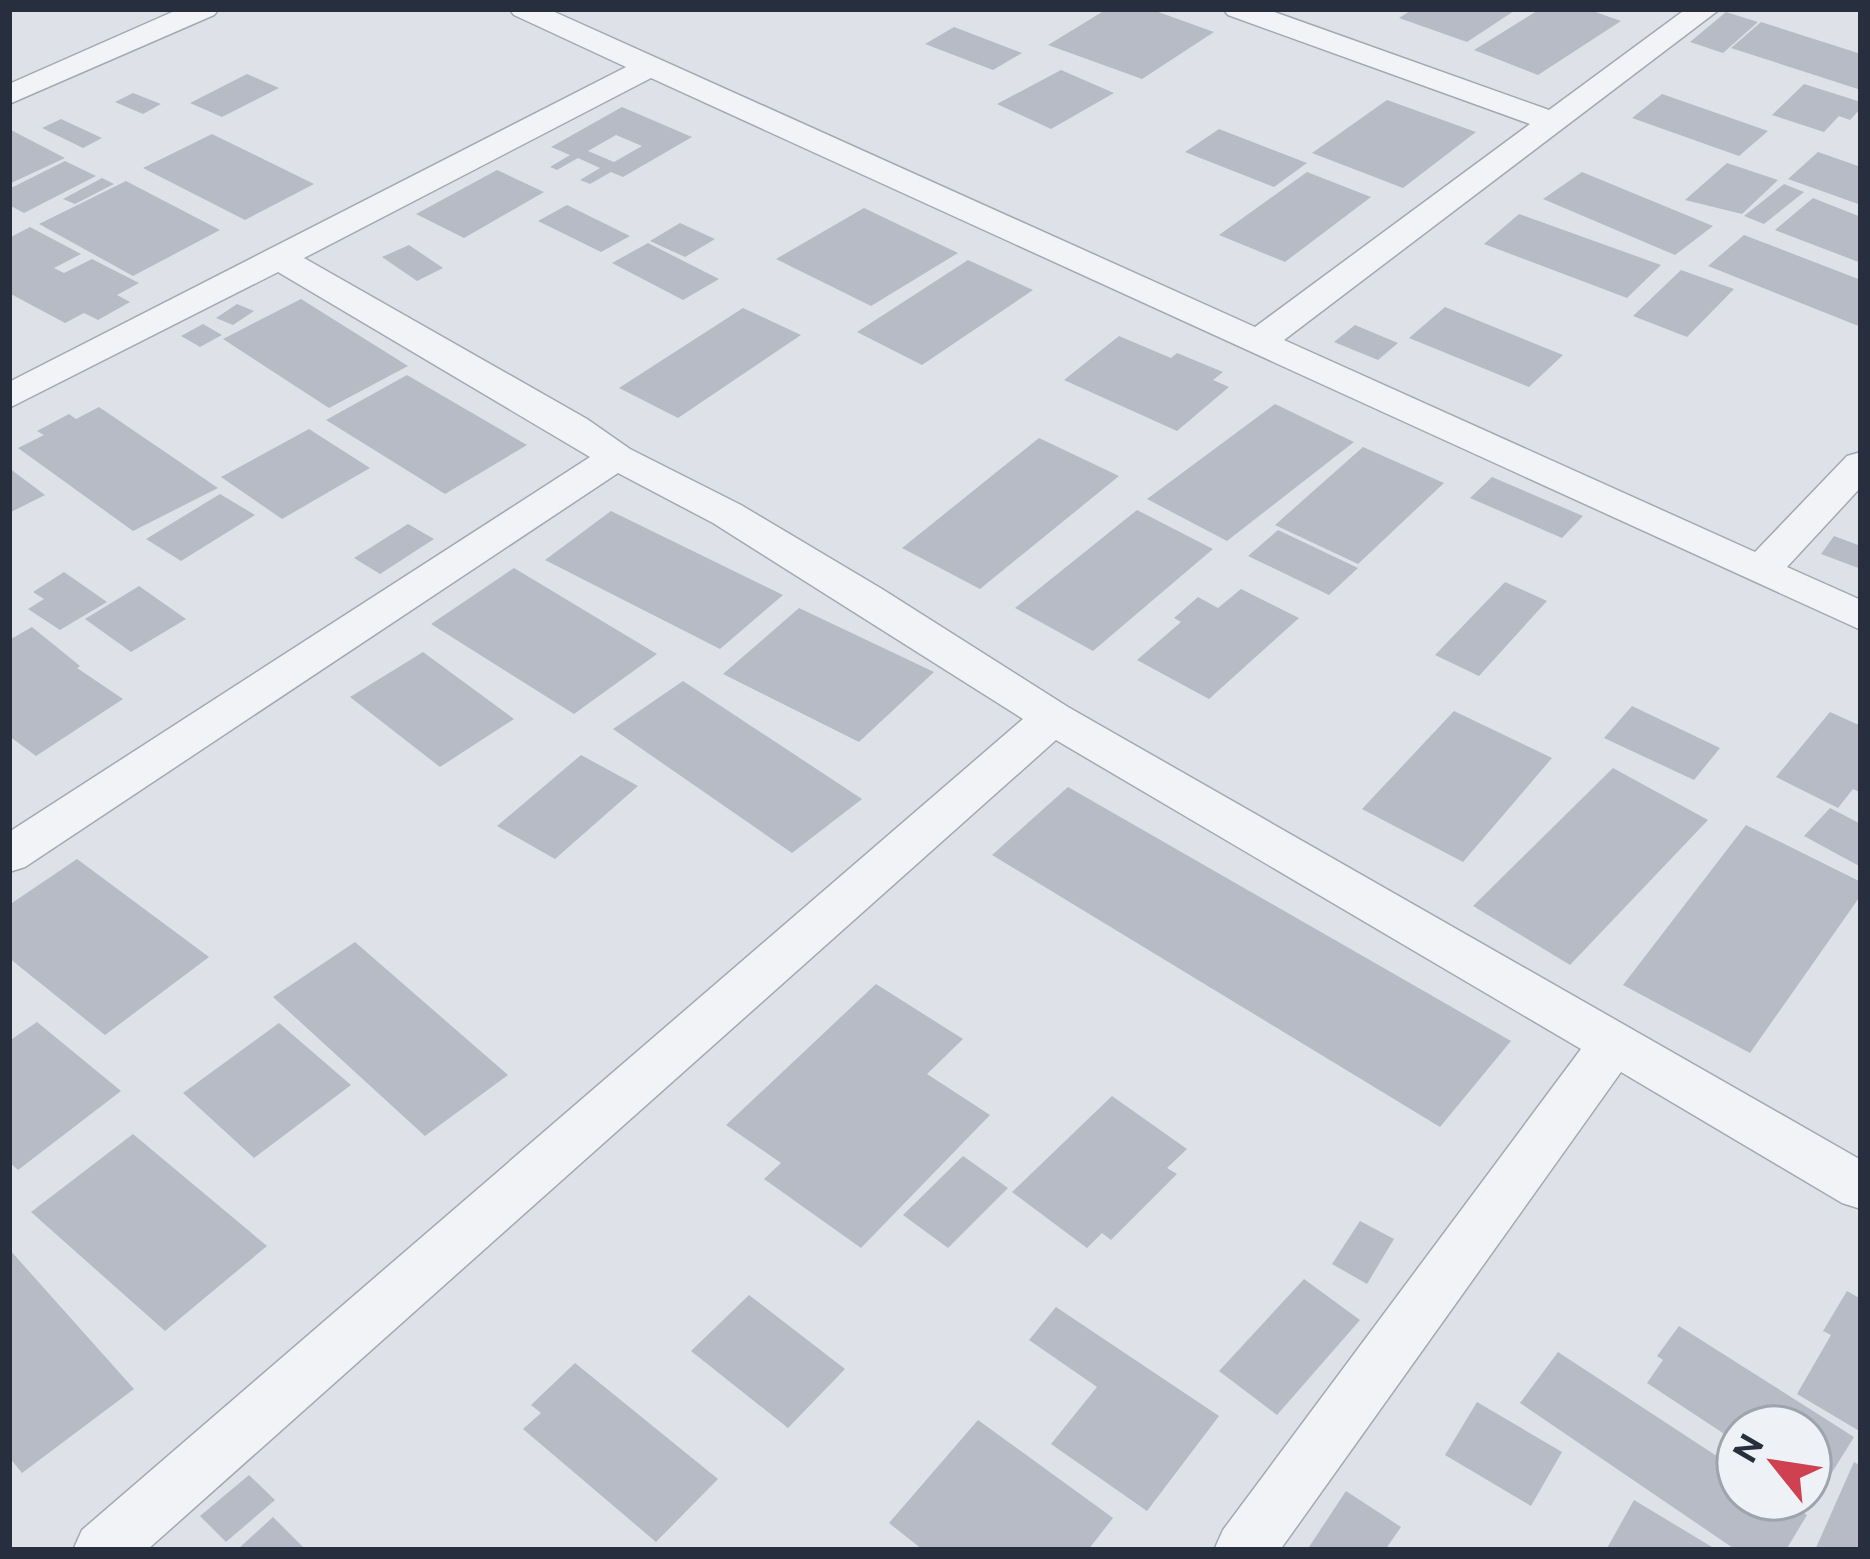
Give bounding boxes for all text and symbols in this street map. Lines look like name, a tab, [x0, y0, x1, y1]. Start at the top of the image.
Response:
north arrow	[1714, 1403, 1834, 1523]
text: N	[1725, 1427, 1771, 1469]

